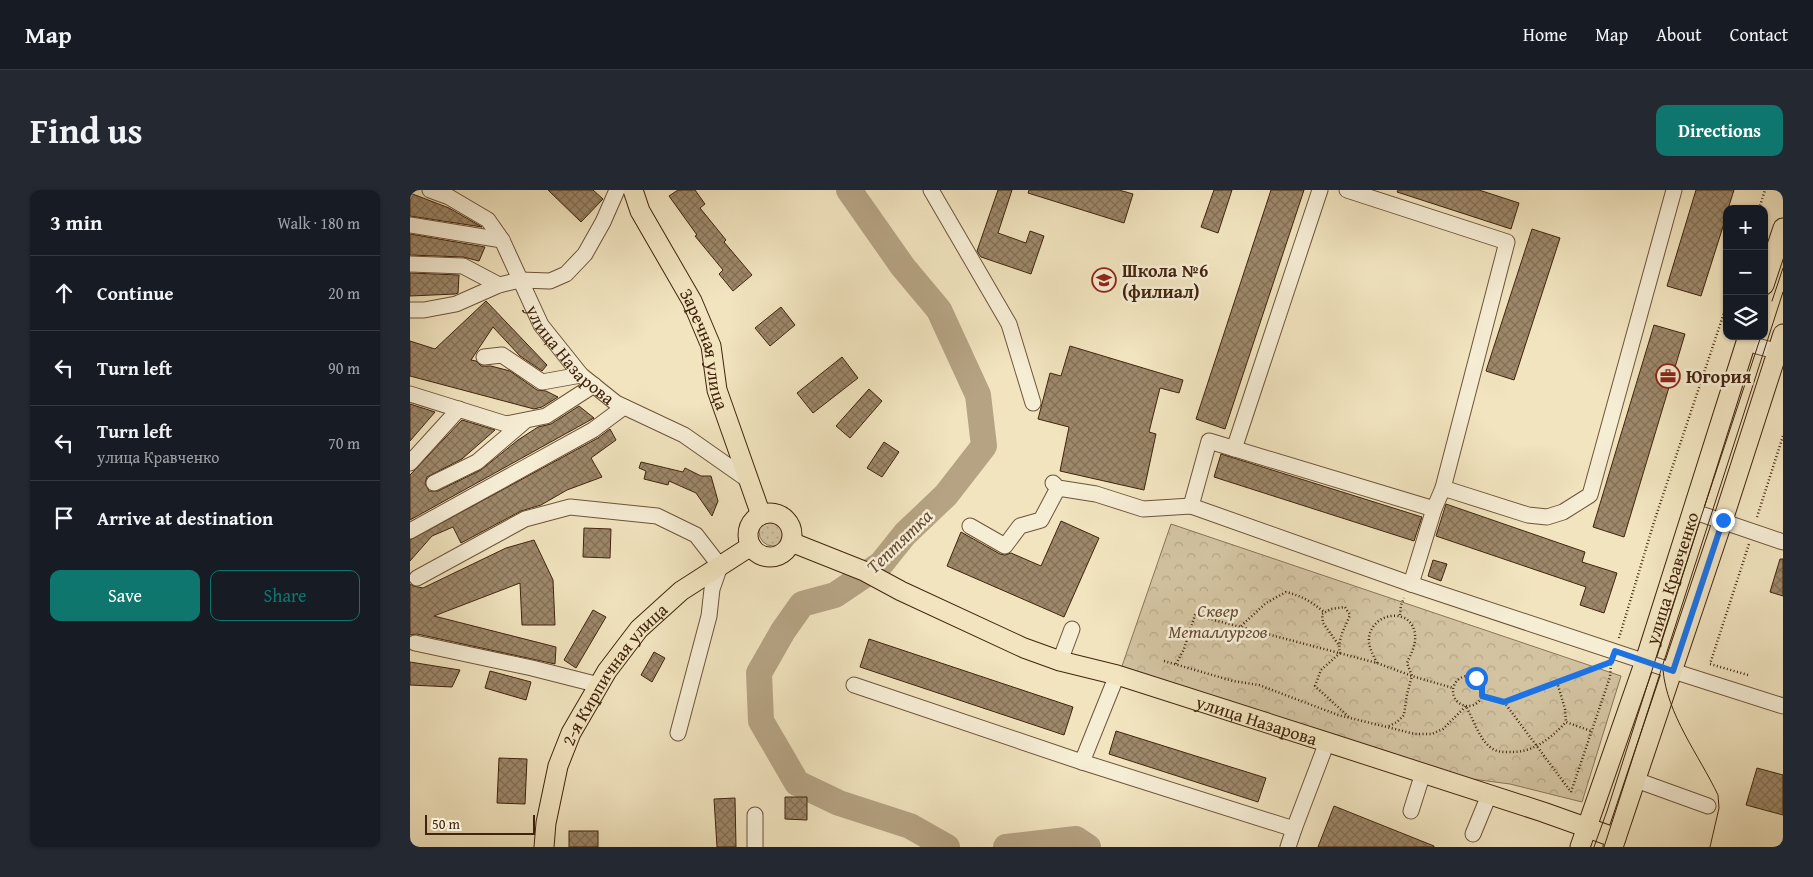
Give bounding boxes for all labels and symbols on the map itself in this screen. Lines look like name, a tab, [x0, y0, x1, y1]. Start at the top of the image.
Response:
place label: Школа №6 (филиал)	[1122, 257, 1208, 305]
school or university icon: Школа №6 (филиал)	[1091, 267, 1117, 293]
street label: Заречная улица	[674, 283, 736, 414]
street label: улица Назарова	[519, 299, 621, 411]
office icon: Югория	[1655, 363, 1681, 389]
place label: Югория	[1686, 363, 1752, 390]
water label: Тептятка	[860, 502, 939, 580]
street label: улица Кравченко	[1637, 508, 1705, 649]
route end	[1712, 509, 1735, 532]
street label: 2-я Кирпичная улица	[554, 596, 674, 749]
park label: Сквер Металлургов	[1168, 597, 1268, 645]
route start	[1465, 667, 1488, 690]
street label: улица Назарова	[1192, 687, 1321, 752]
scale bar	[425, 812, 535, 835]

